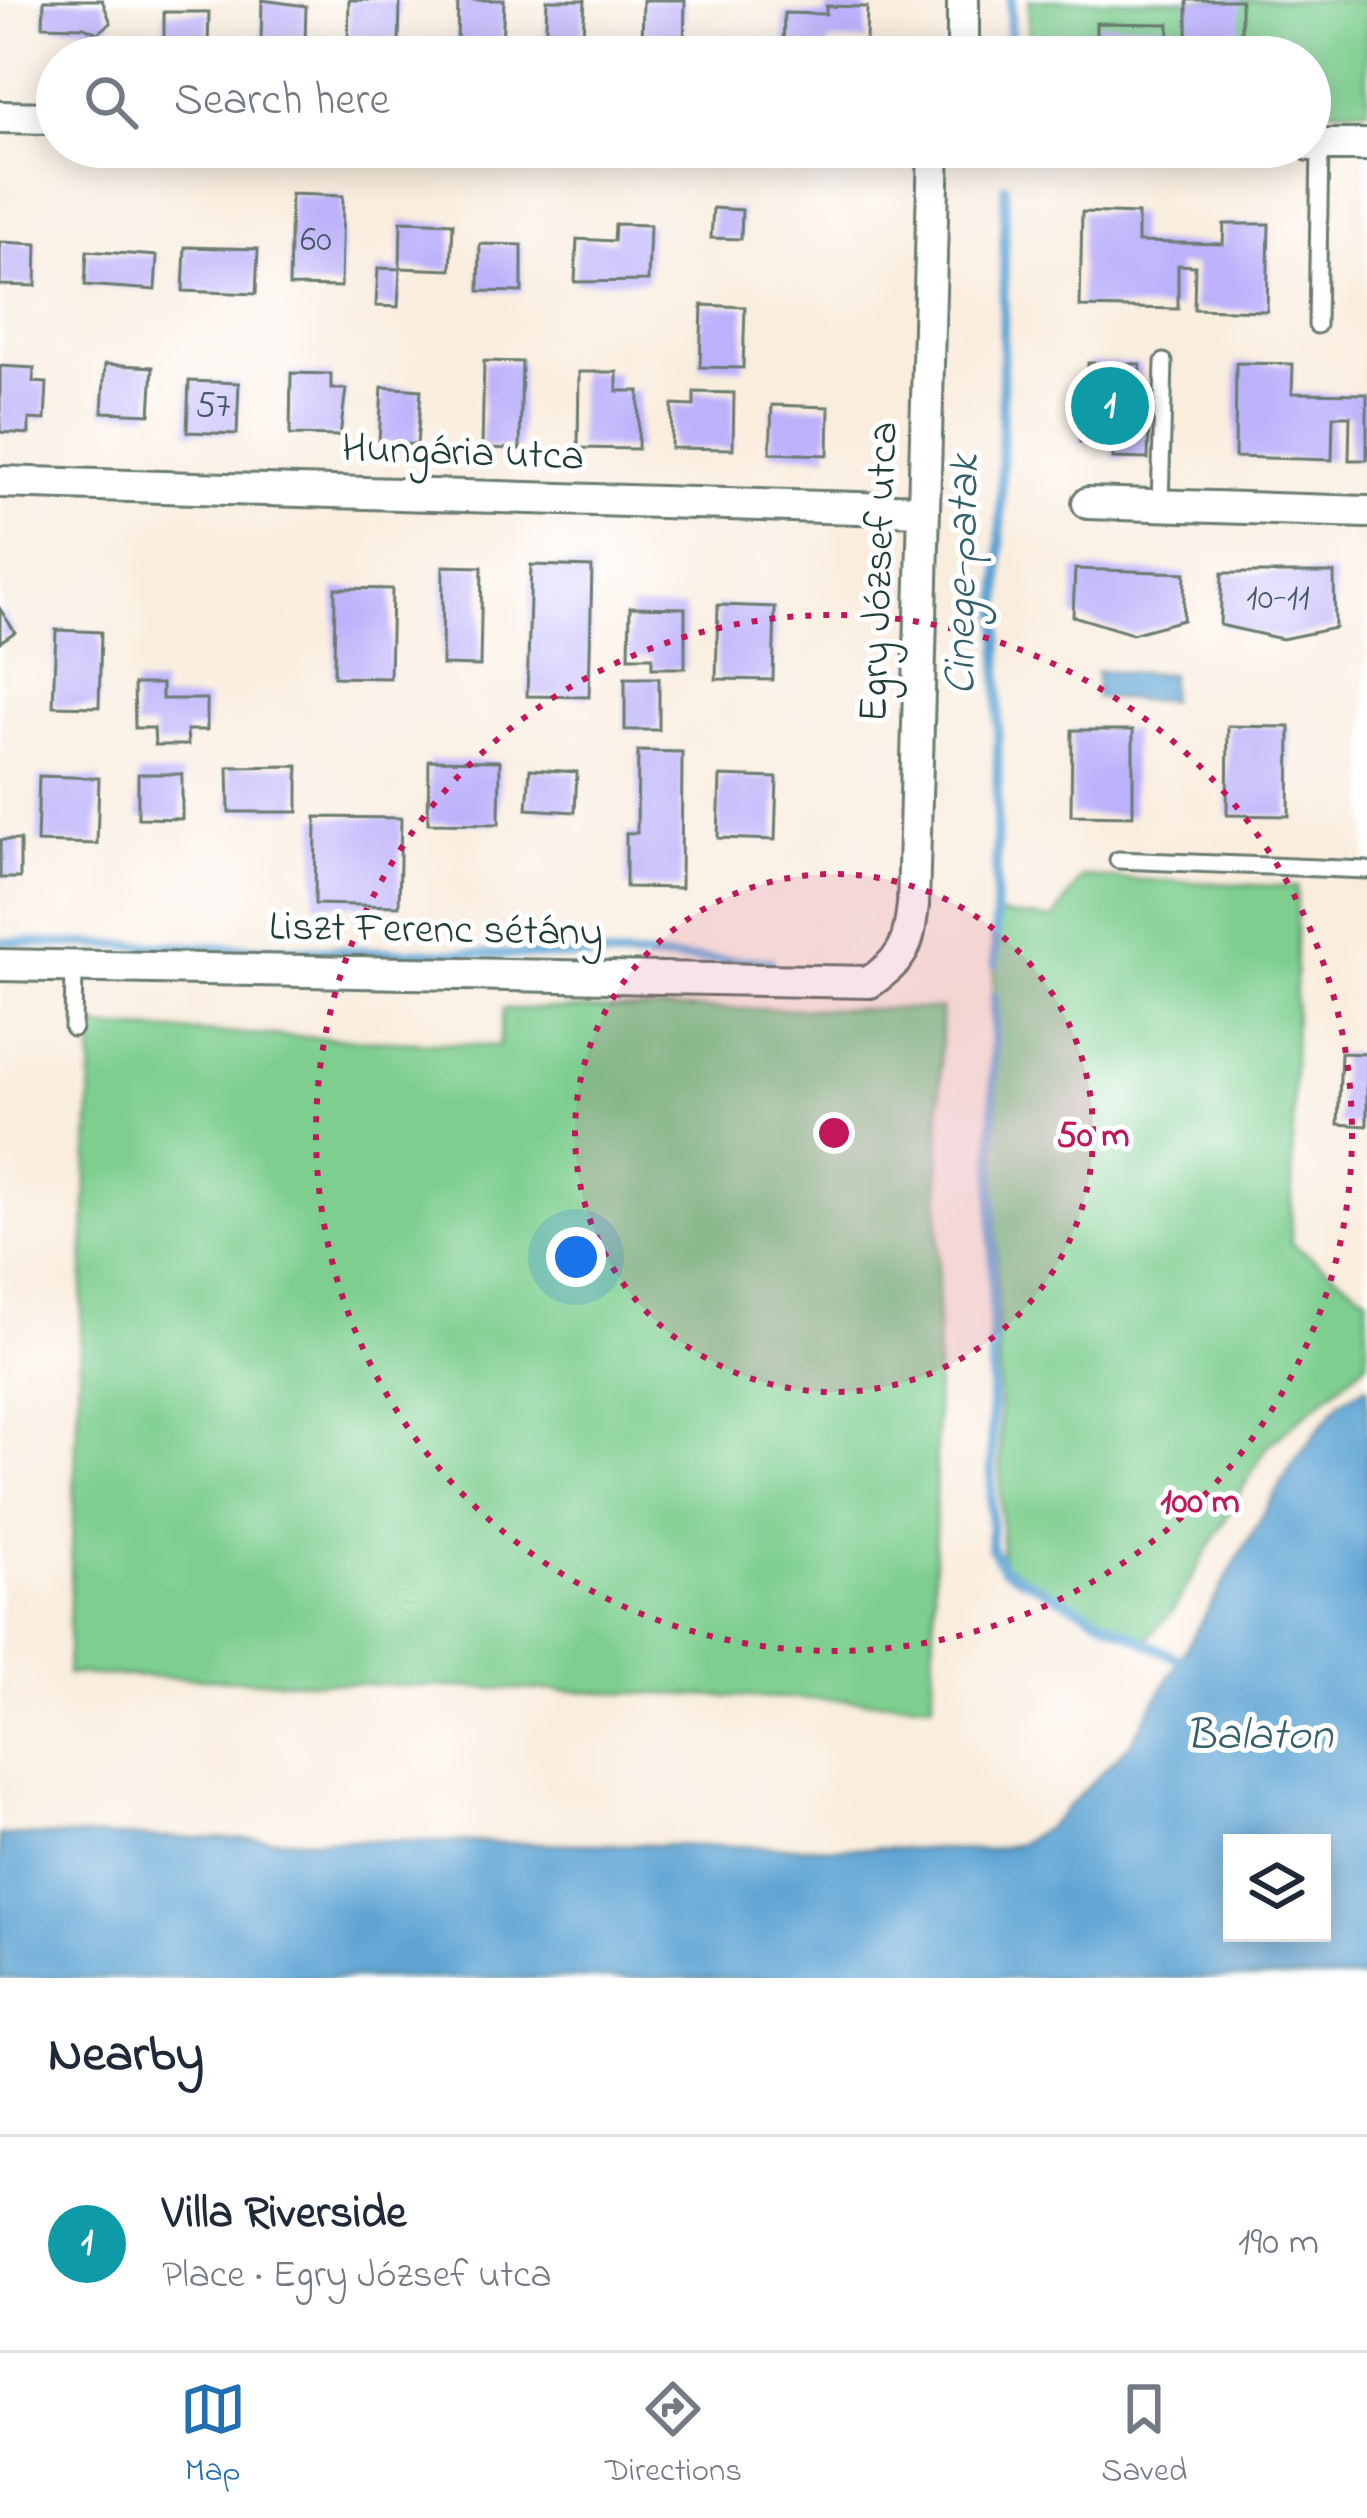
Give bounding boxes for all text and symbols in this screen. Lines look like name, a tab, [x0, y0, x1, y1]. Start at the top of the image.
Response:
search box	[36, 36, 1331, 168]
icon: search	[78, 69, 144, 135]
text: Search here	[174, 69, 390, 135]
house number: 60	[300, 215, 332, 268]
pin: 1	[1071, 361, 1149, 451]
house number: 57	[195, 381, 231, 434]
street label: Hungária utca	[341, 419, 585, 489]
street label: Egry József utca	[844, 421, 916, 723]
water label: Cinege-patak	[929, 452, 999, 696]
house number: 10-11	[1246, 573, 1310, 626]
street label: Liszt Ferenc sétány	[268, 898, 604, 964]
text: 50 m	[1056, 1111, 1130, 1164]
centre of rings	[813, 1112, 855, 1154]
your location	[546, 1227, 606, 1287]
text: 100 m	[1160, 1477, 1240, 1530]
water label: Balaton	[1185, 1704, 1334, 1770]
map controls	[1223, 1834, 1331, 1942]
button: layers	[1223, 1834, 1331, 1942]
text: Nearby	[48, 2019, 204, 2094]
text: Villa Riverside	[162, 2182, 406, 2248]
text: 1	[81, 2215, 93, 2272]
text: 190 m	[1238, 2215, 1319, 2272]
text: Place · Egry József utca	[162, 2248, 552, 2305]
tab: Map	[180, 2376, 246, 2496]
tab: Directions	[605, 2376, 742, 2496]
tab: Saved	[1101, 2376, 1187, 2496]

